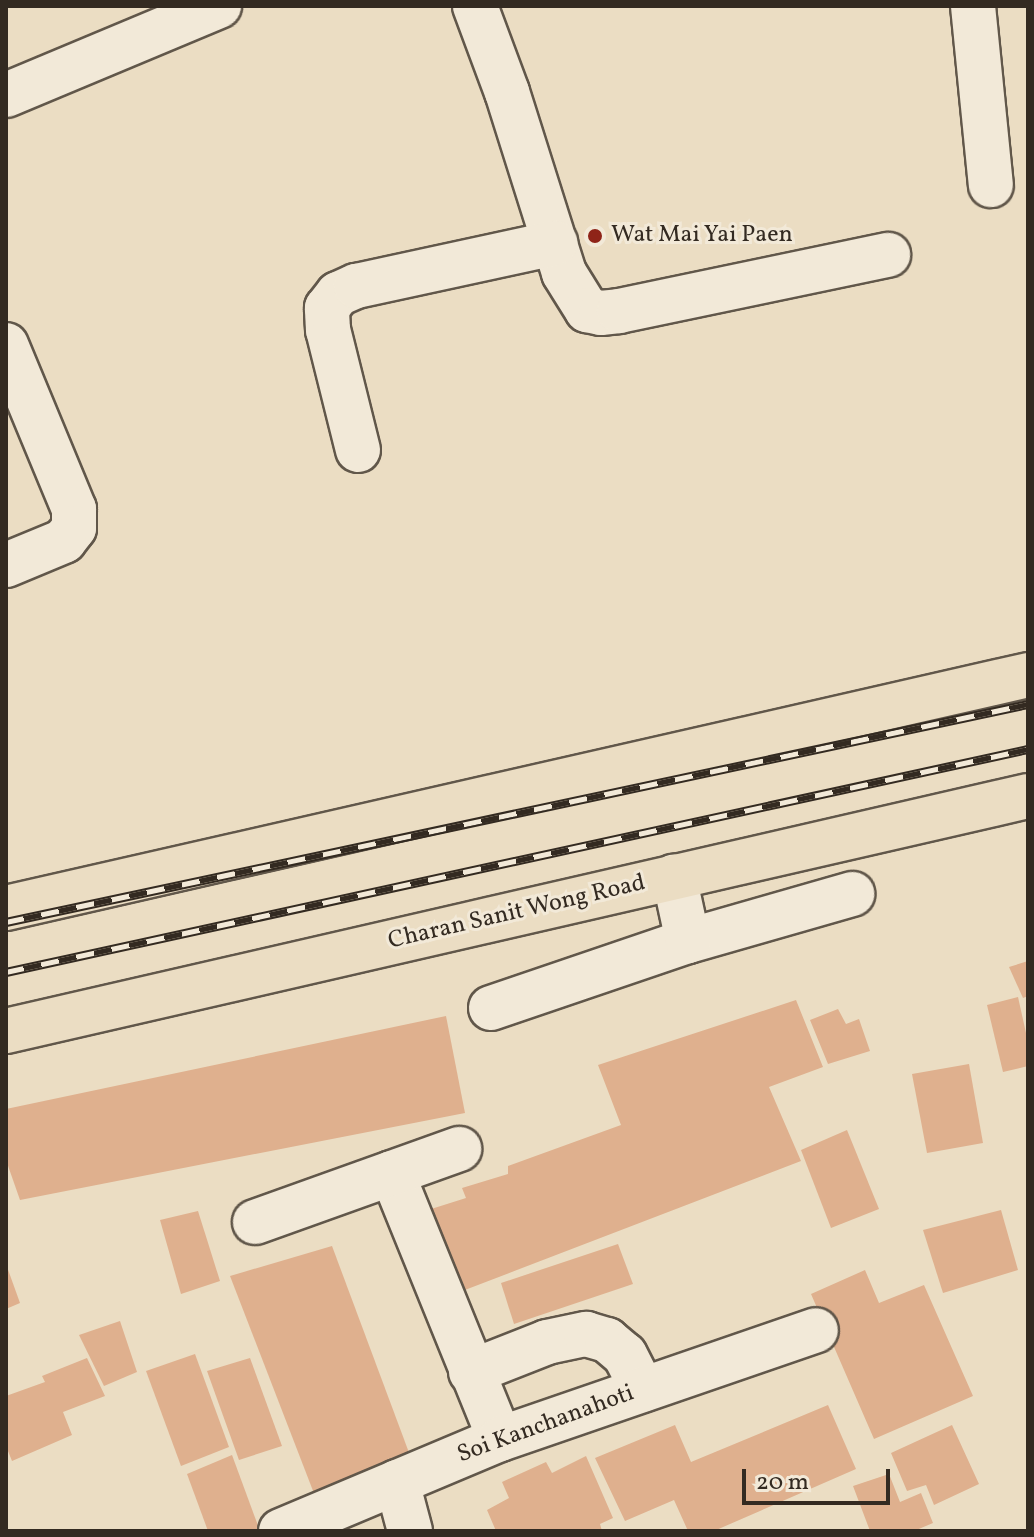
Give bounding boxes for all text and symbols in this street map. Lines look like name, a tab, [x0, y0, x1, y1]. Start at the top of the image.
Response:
place label: Wat Mai Yai Paen	[611, 222, 794, 250]
marker: Wat Mai Yai Paen	[586, 227, 604, 245]
street label: Charan Sanit Wong Road	[385, 869, 649, 957]
street label: Soi Kanchanahoti	[454, 1380, 638, 1470]
scale bar	[746, 1453, 894, 1503]
text: 20 m	[756, 1466, 809, 1500]

